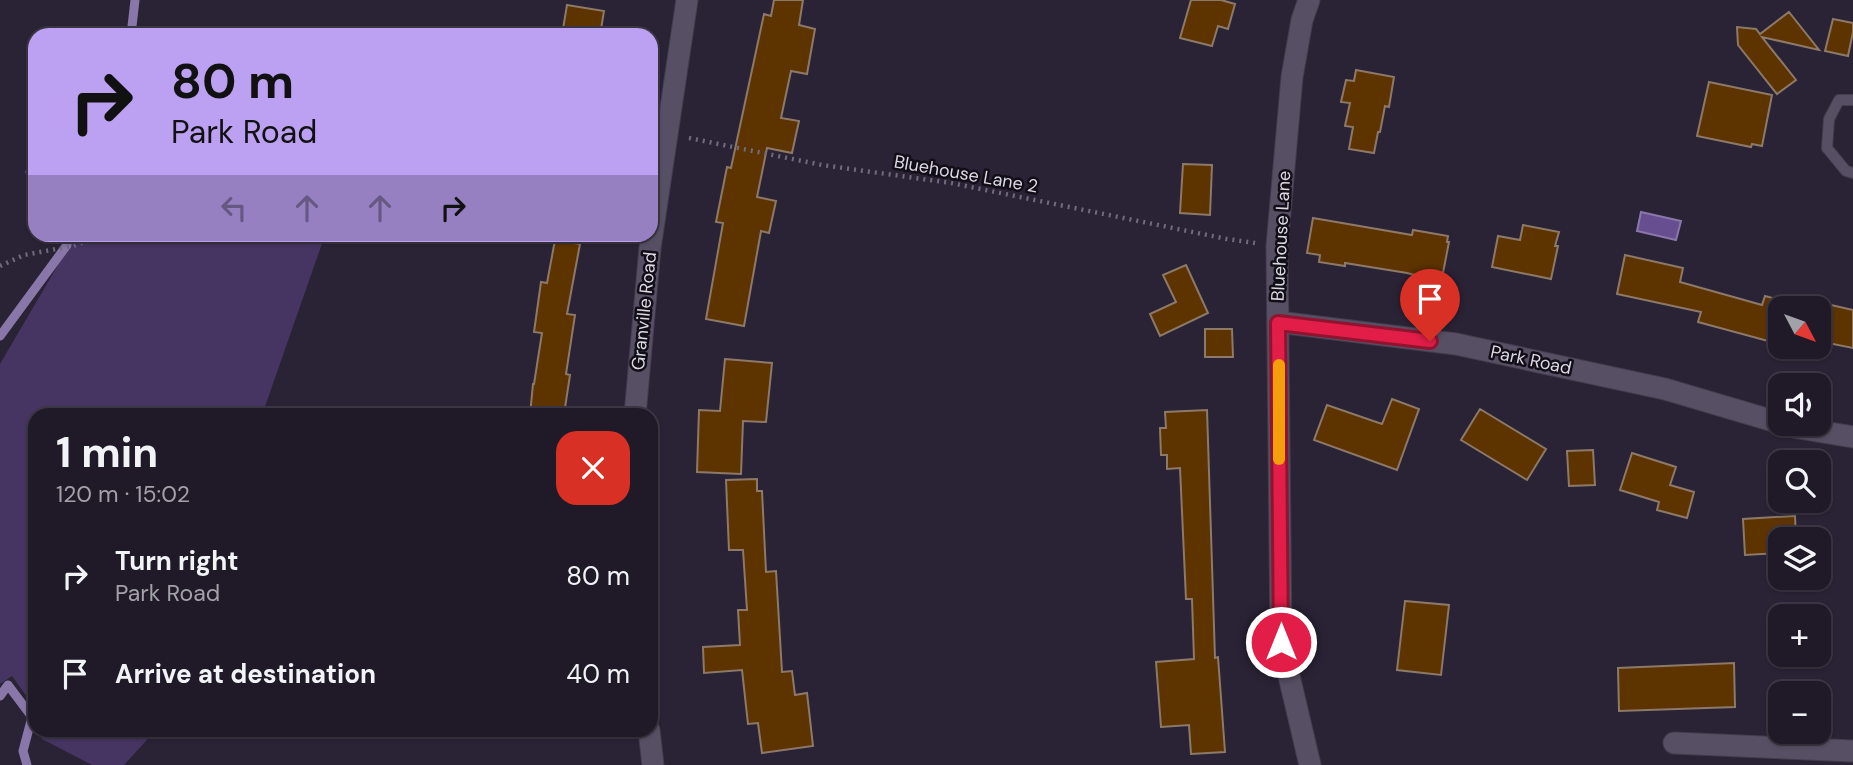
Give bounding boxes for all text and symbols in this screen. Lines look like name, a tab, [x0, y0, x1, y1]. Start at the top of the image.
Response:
text: 80 m	[171, 49, 294, 113]
icon: right	[56, 56, 147, 147]
text: Park Road	[171, 111, 317, 153]
street label: Bluehouse Lane 2	[892, 150, 1040, 198]
street label: Bluehouse Lane	[1266, 170, 1296, 302]
icon: left	[215, 189, 253, 227]
icon: ahead	[288, 189, 326, 227]
icon: ahead	[361, 189, 399, 227]
icon: right	[434, 189, 472, 227]
street label: Granville Road	[626, 251, 662, 371]
pin	[1400, 269, 1460, 341]
icon: arrive	[1411, 280, 1449, 318]
north arrow	[1768, 296, 1830, 359]
map controls	[1768, 296, 1831, 744]
street label: Park Road	[1488, 340, 1574, 380]
button: sound	[1768, 373, 1831, 436]
text: 1 min	[56, 425, 158, 480]
button: close	[556, 431, 630, 505]
button: search	[1768, 450, 1831, 513]
text: 120 m · 15:02	[56, 479, 190, 509]
button: layers	[1768, 527, 1831, 590]
text: Turn right	[115, 544, 239, 578]
icon: right	[56, 557, 94, 595]
text: 80 m	[566, 559, 630, 593]
text: Park Road	[115, 578, 220, 608]
button: +	[1768, 604, 1831, 667]
position arrow	[1244, 605, 1318, 679]
icon: arrive	[56, 655, 94, 693]
text: Arrive at destination	[115, 657, 376, 691]
text: 40 m	[566, 657, 630, 691]
button: −	[1768, 681, 1831, 744]

